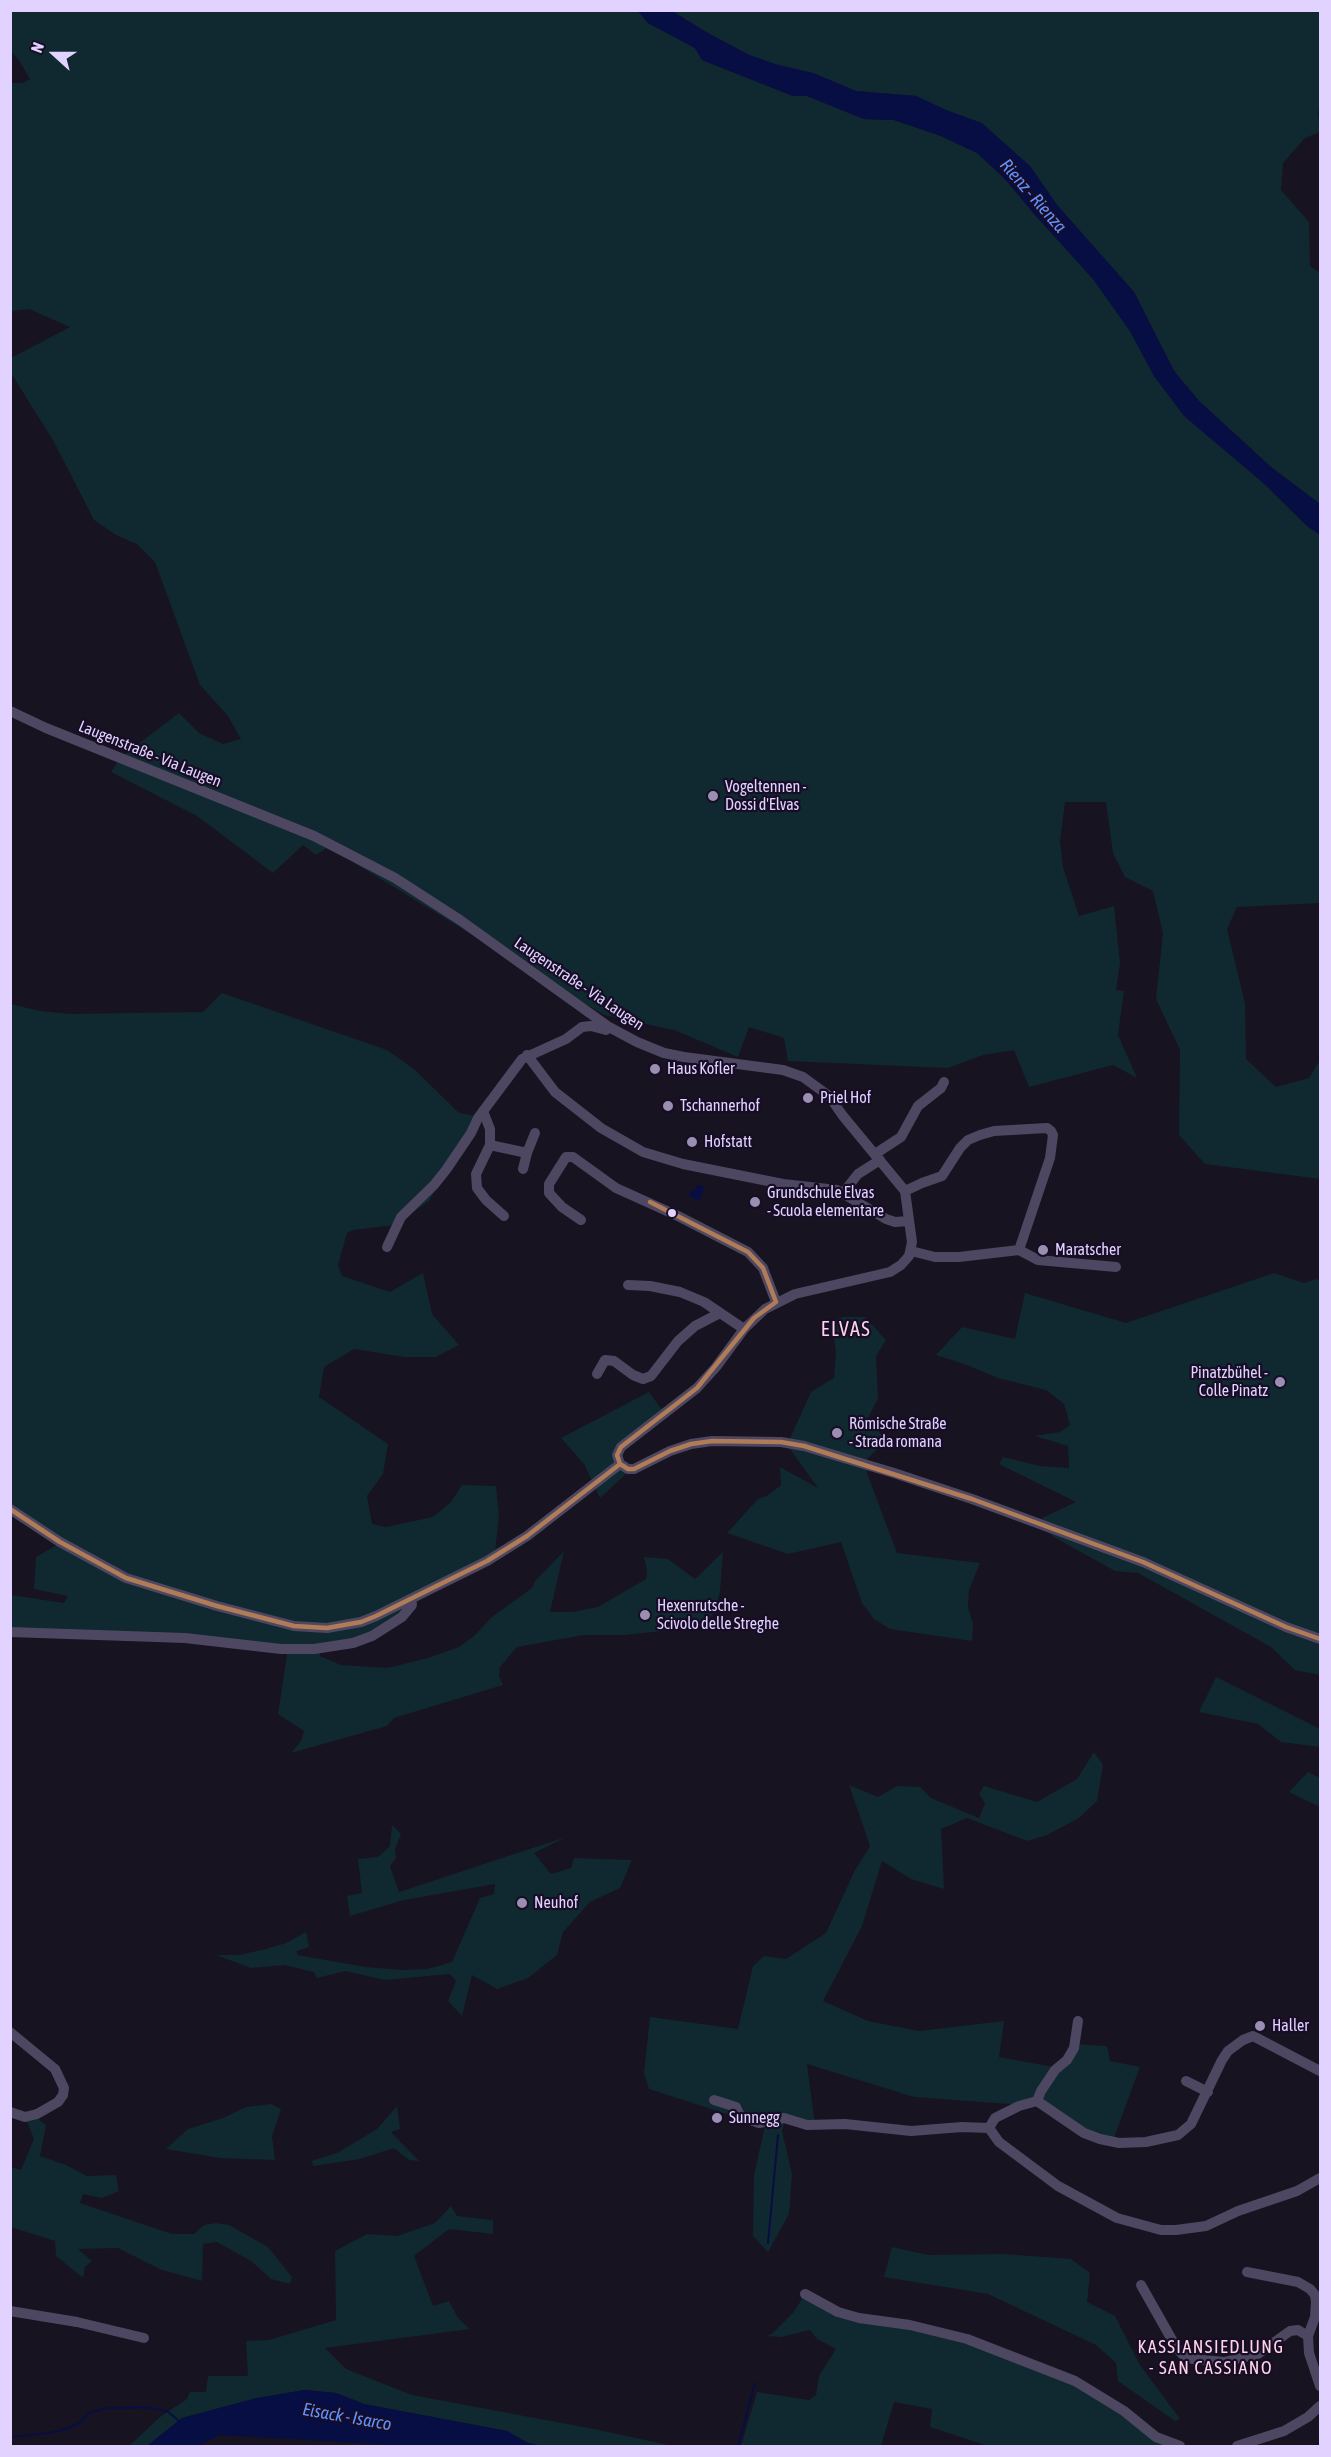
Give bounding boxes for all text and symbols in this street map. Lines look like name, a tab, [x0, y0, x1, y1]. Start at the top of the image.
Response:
north arrow	[24, 24, 84, 84]
text: N	[27, 40, 47, 55]
water label: Rienz - Rienza	[995, 155, 1071, 237]
street label: Laugenstraße - Via Laugen	[76, 717, 224, 791]
place label: Vogeltennen - Dossi d'Elvas	[725, 777, 806, 815]
marker: Vogeltennen - Dossi d'Elvas	[706, 789, 720, 803]
street label: Laugenstraße - Via Laugen	[510, 933, 648, 1035]
place label: Haus Kofler	[667, 1059, 735, 1079]
marker: Haus Kofler	[648, 1062, 662, 1076]
place label: Priel Hof	[820, 1088, 871, 1108]
marker: Priel Hof	[801, 1091, 815, 1105]
place label: Tschannerhof	[680, 1096, 760, 1116]
marker: Tschannerhof	[661, 1099, 675, 1113]
place label: Hofstatt	[704, 1132, 752, 1152]
marker: Hofstatt	[685, 1135, 699, 1149]
place label: Grundschule Elvas - Scuola elementare	[767, 1183, 884, 1221]
marker: Grundschule Elvas - Scuola elementare	[748, 1195, 762, 1209]
unlabelled marker	[666, 1207, 678, 1219]
place label: Maratscher	[1055, 1240, 1121, 1260]
marker: Maratscher	[1036, 1243, 1050, 1257]
district label: ELVAS	[821, 1318, 871, 1342]
place label: Pinatzbühel - Colle Pinatz	[1190, 1363, 1268, 1401]
marker: Pinatzbühel - Colle Pinatz	[1273, 1375, 1287, 1389]
place label: Römische Straße - Strada romana	[849, 1414, 946, 1452]
marker: Römische Straße - Strada romana	[830, 1426, 844, 1440]
place label: Hexenrutsche - Scivolo delle Streghe	[657, 1596, 779, 1634]
marker: Hexenrutsche - Scivolo delle Streghe	[638, 1608, 652, 1622]
place label: Neuhof	[534, 1893, 578, 1913]
marker: Neuhof	[515, 1896, 529, 1910]
place label: Haller	[1272, 2016, 1309, 2036]
marker: Haller	[1253, 2019, 1267, 2033]
place label: Sunnegg	[729, 2108, 780, 2128]
marker: Sunnegg	[710, 2111, 724, 2125]
district label: KASSIANSIEDLUNG - SAN CASSIANO	[1138, 2336, 1284, 2378]
water label: Eisack - Isarco	[301, 2399, 393, 2435]

